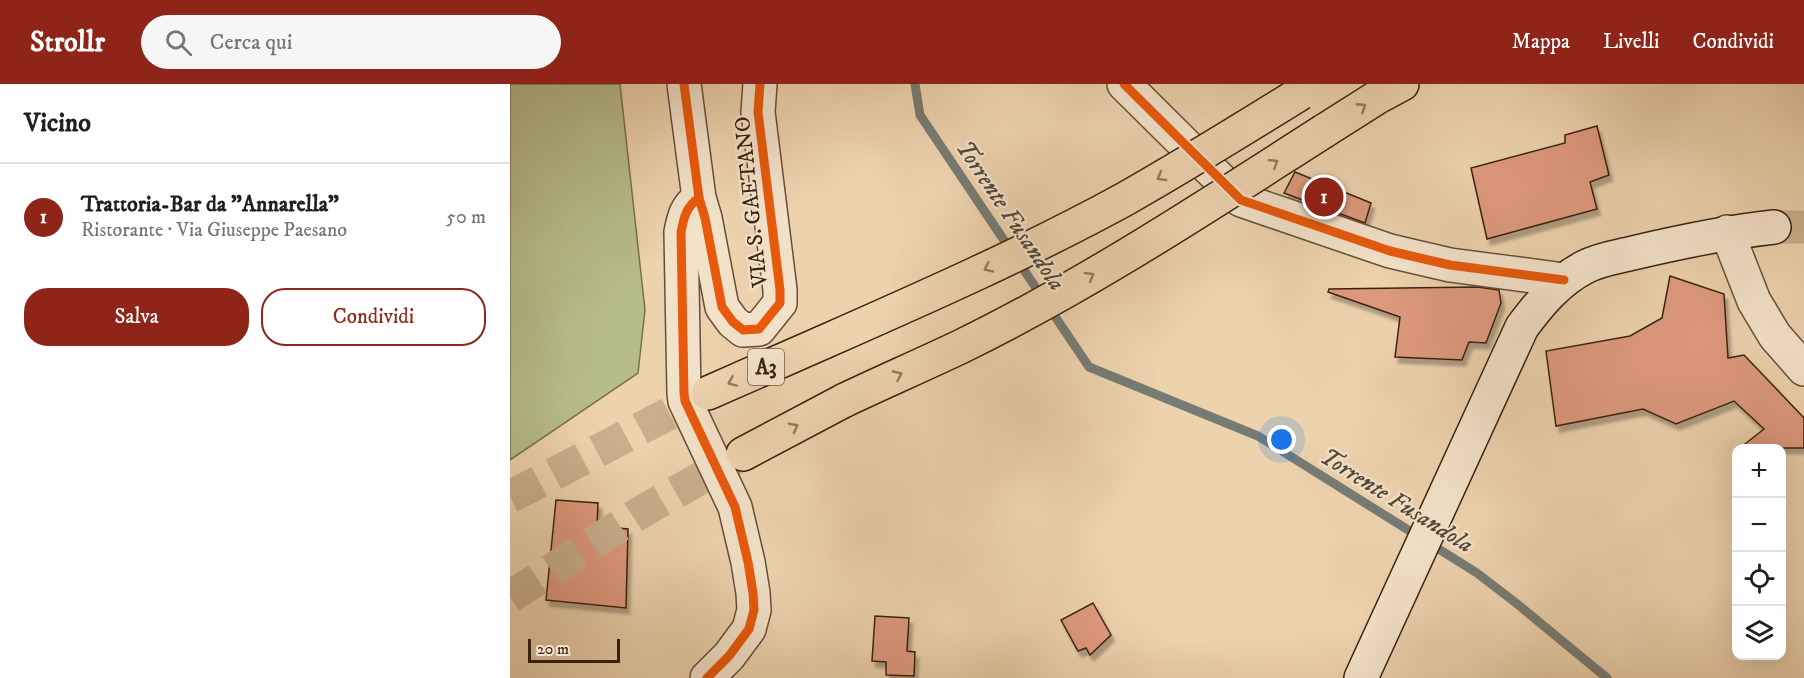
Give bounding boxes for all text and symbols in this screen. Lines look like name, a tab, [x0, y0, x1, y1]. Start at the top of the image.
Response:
search box	[141, 15, 561, 69]
text: Strollr	[30, 25, 105, 60]
icon: search	[162, 26, 195, 59]
text: Cerca qui	[210, 29, 292, 56]
text: Mappa	[1512, 29, 1570, 55]
text: Livelli	[1603, 29, 1659, 55]
text: Condividi	[1692, 29, 1774, 55]
one-way arrow	[1356, 102, 1366, 114]
text: Vicino	[24, 107, 91, 140]
street label: VIA S. GAETANO	[729, 115, 774, 290]
water label: Torrente Fusandola	[949, 135, 1072, 296]
one-way arrow	[1268, 159, 1278, 171]
one-way arrow	[1157, 170, 1167, 182]
pin: 1	[1304, 174, 1344, 220]
text: Trattoria-Bar da "Annarella"	[81, 191, 339, 218]
text: 1	[40, 205, 47, 230]
text: 50 m	[446, 205, 486, 230]
text: Ristorante · Via Giuseppe Paesano	[81, 218, 347, 243]
one-way arrow	[984, 260, 995, 272]
one-way arrow	[1084, 272, 1094, 283]
button: Salva	[24, 288, 249, 346]
button: Condividi	[261, 288, 486, 346]
road number: A3	[748, 349, 784, 385]
one-way arrow	[891, 371, 902, 383]
one-way arrow	[727, 375, 738, 387]
one-way arrow	[788, 423, 798, 434]
your location	[1267, 425, 1296, 454]
water label: Torrente Fusandola	[1314, 442, 1479, 560]
map controls	[1732, 444, 1786, 660]
button: +	[1732, 444, 1786, 498]
button: −	[1732, 498, 1786, 552]
button: locate	[1732, 552, 1786, 606]
button: layers	[1732, 606, 1786, 660]
scale bar	[528, 636, 620, 664]
text: 20 m	[537, 639, 569, 659]

